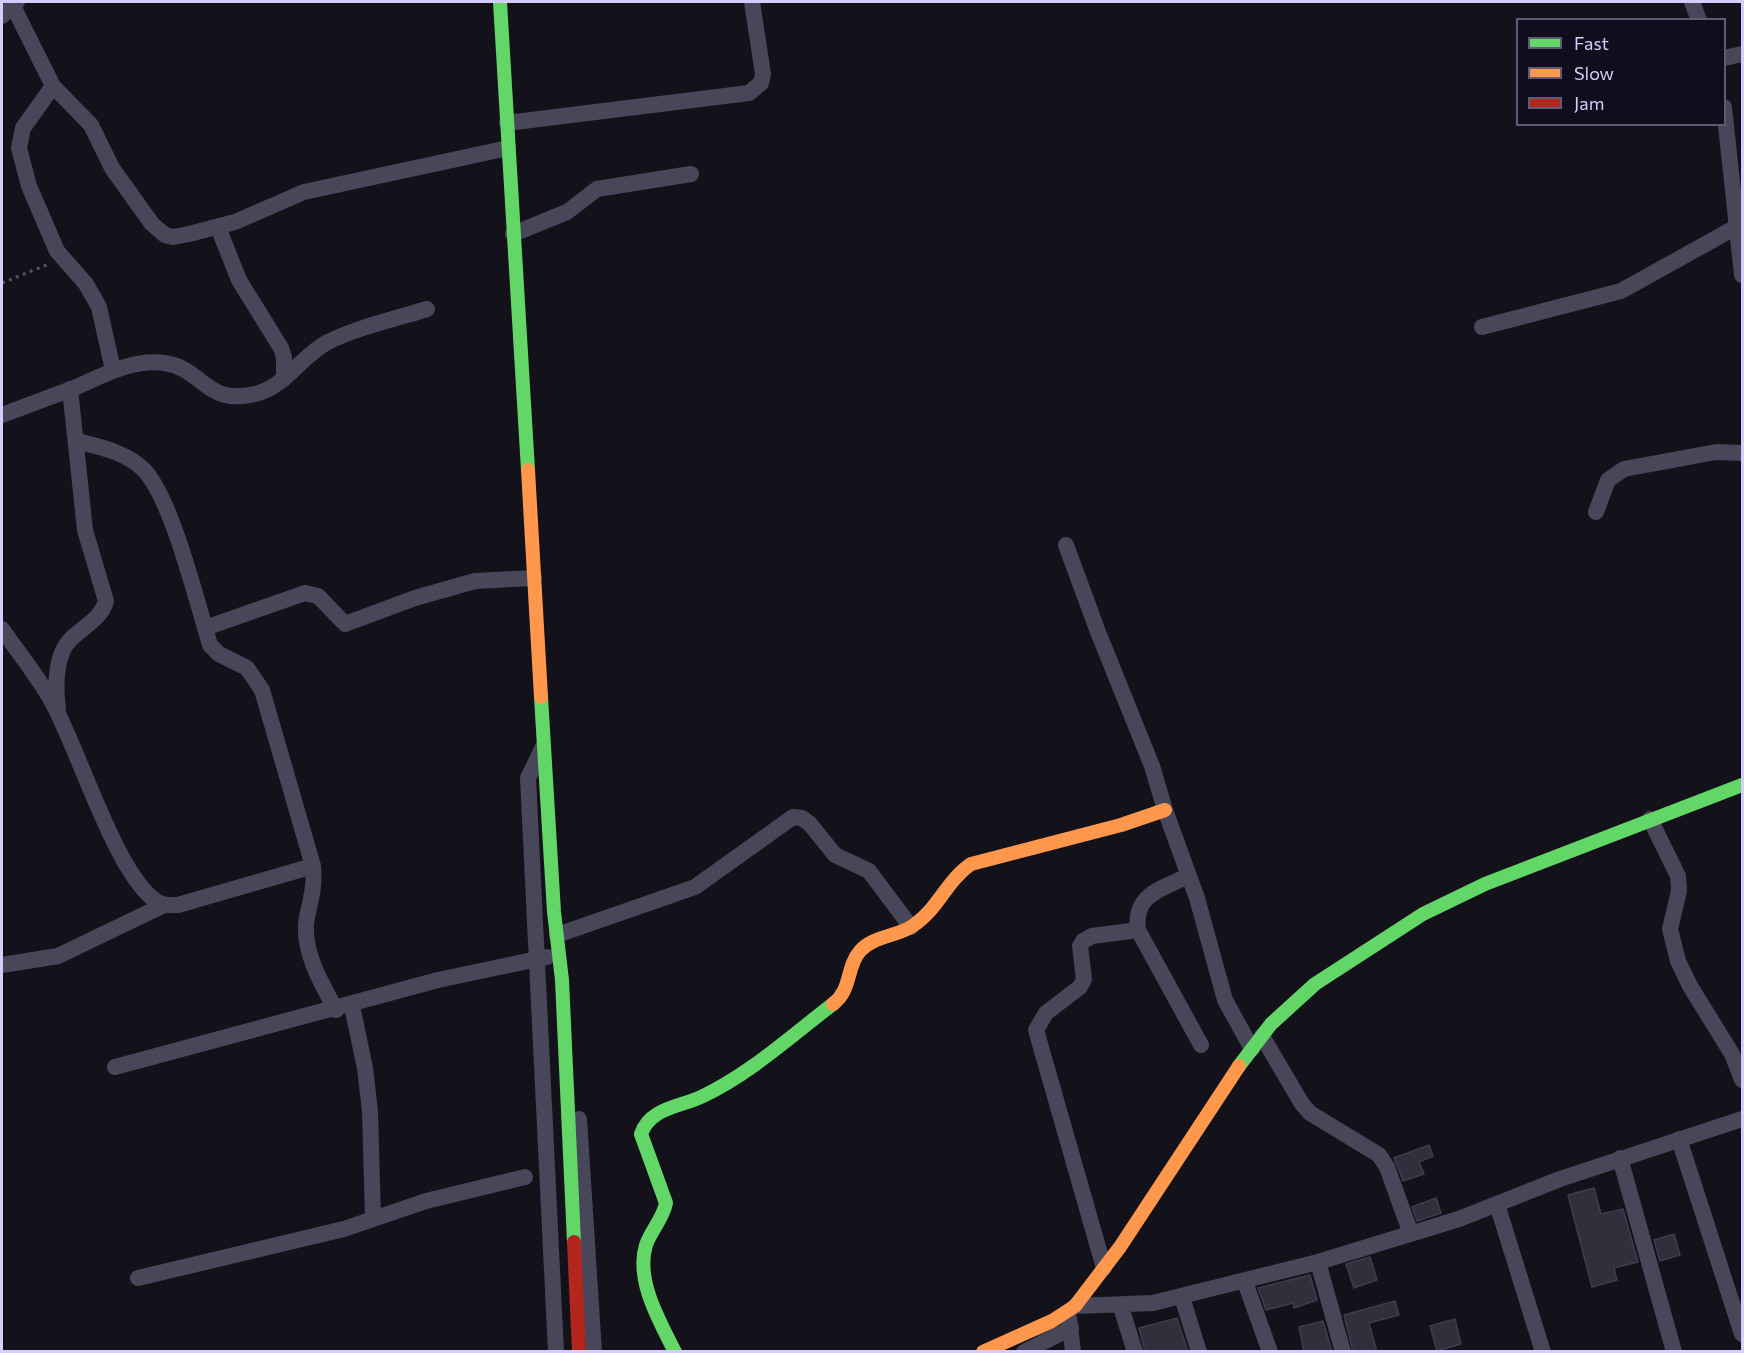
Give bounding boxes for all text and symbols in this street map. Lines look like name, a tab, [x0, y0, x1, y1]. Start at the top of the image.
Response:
legend	[1516, 18, 1726, 126]
text: Fast	[1574, 32, 1609, 54]
text: Slow	[1574, 62, 1614, 84]
text: Jam	[1574, 92, 1604, 114]

